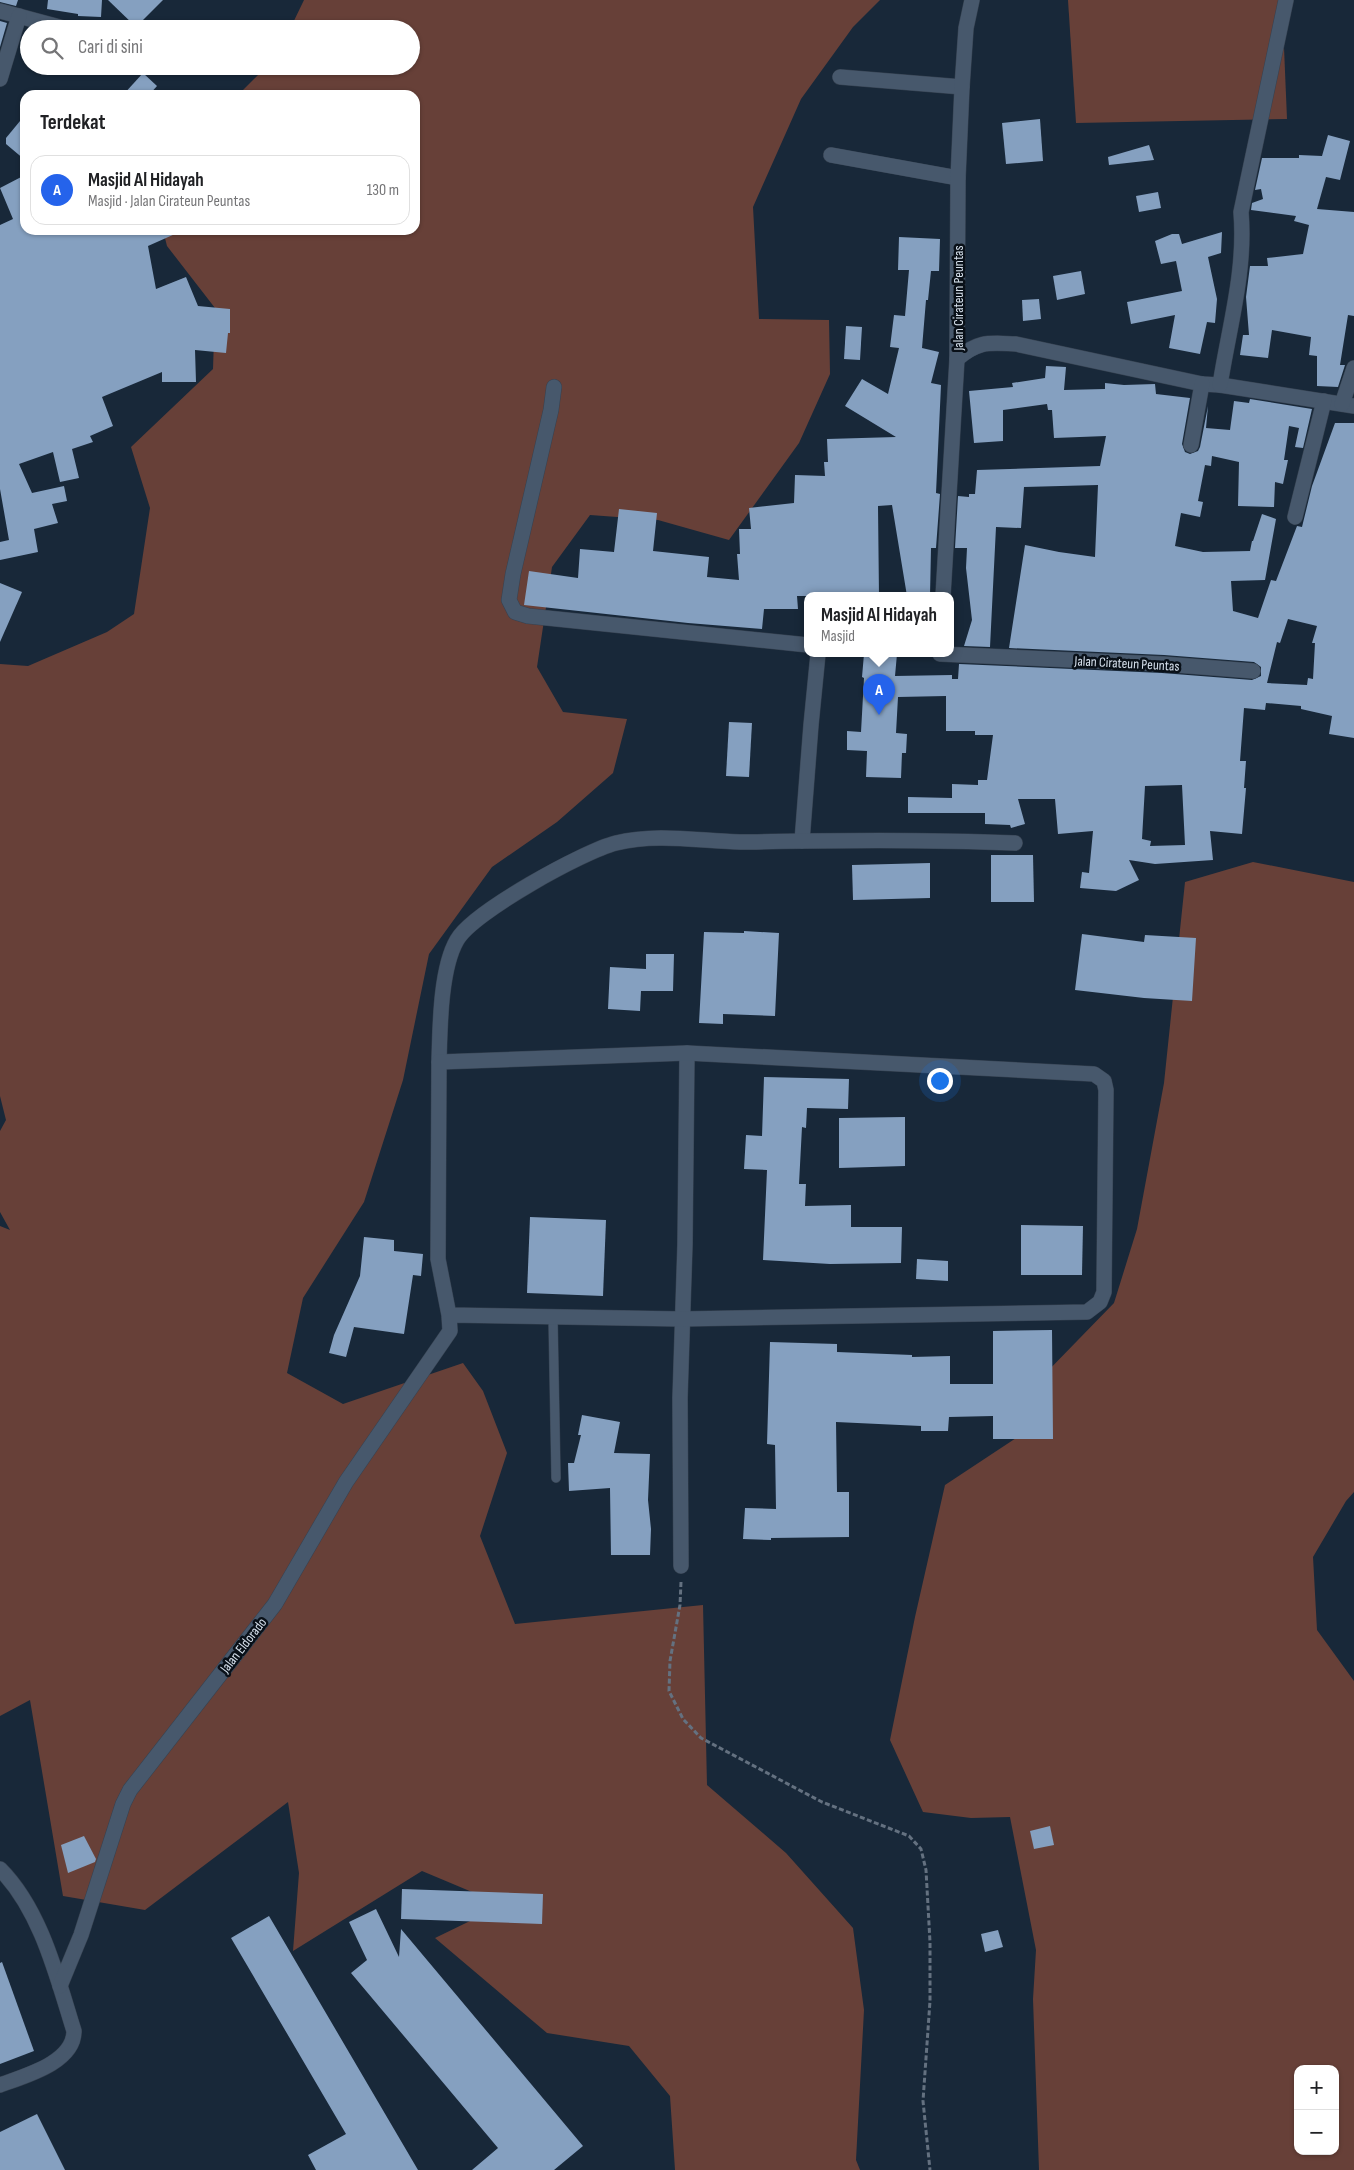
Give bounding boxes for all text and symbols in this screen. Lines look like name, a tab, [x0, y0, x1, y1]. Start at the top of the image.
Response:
search box	[20, 20, 420, 75]
icon: search	[38, 34, 66, 62]
text: Cari di sini	[78, 36, 143, 59]
text: Terdekat	[40, 110, 106, 135]
text: Masjid Al Hidayah	[88, 169, 204, 192]
text: A	[53, 181, 61, 200]
text: 130 m	[367, 181, 399, 200]
text: Masjid · Jalan Cirateun Peuntas	[88, 192, 250, 211]
street label: Jalan Cirateun Peuntas	[950, 246, 967, 352]
popup	[804, 592, 954, 657]
text: Masjid Al Hidayah	[821, 604, 937, 627]
text: Masjid	[821, 627, 855, 646]
street label: Jalan Cirateun Peuntas	[1073, 652, 1180, 675]
pin: A	[863, 674, 895, 715]
your location	[927, 1068, 953, 1094]
street label: Jalan Eldorado	[216, 1614, 270, 1677]
map controls	[1294, 2065, 1339, 2155]
button: +	[1294, 2065, 1339, 2110]
button: −	[1294, 2110, 1339, 2155]

